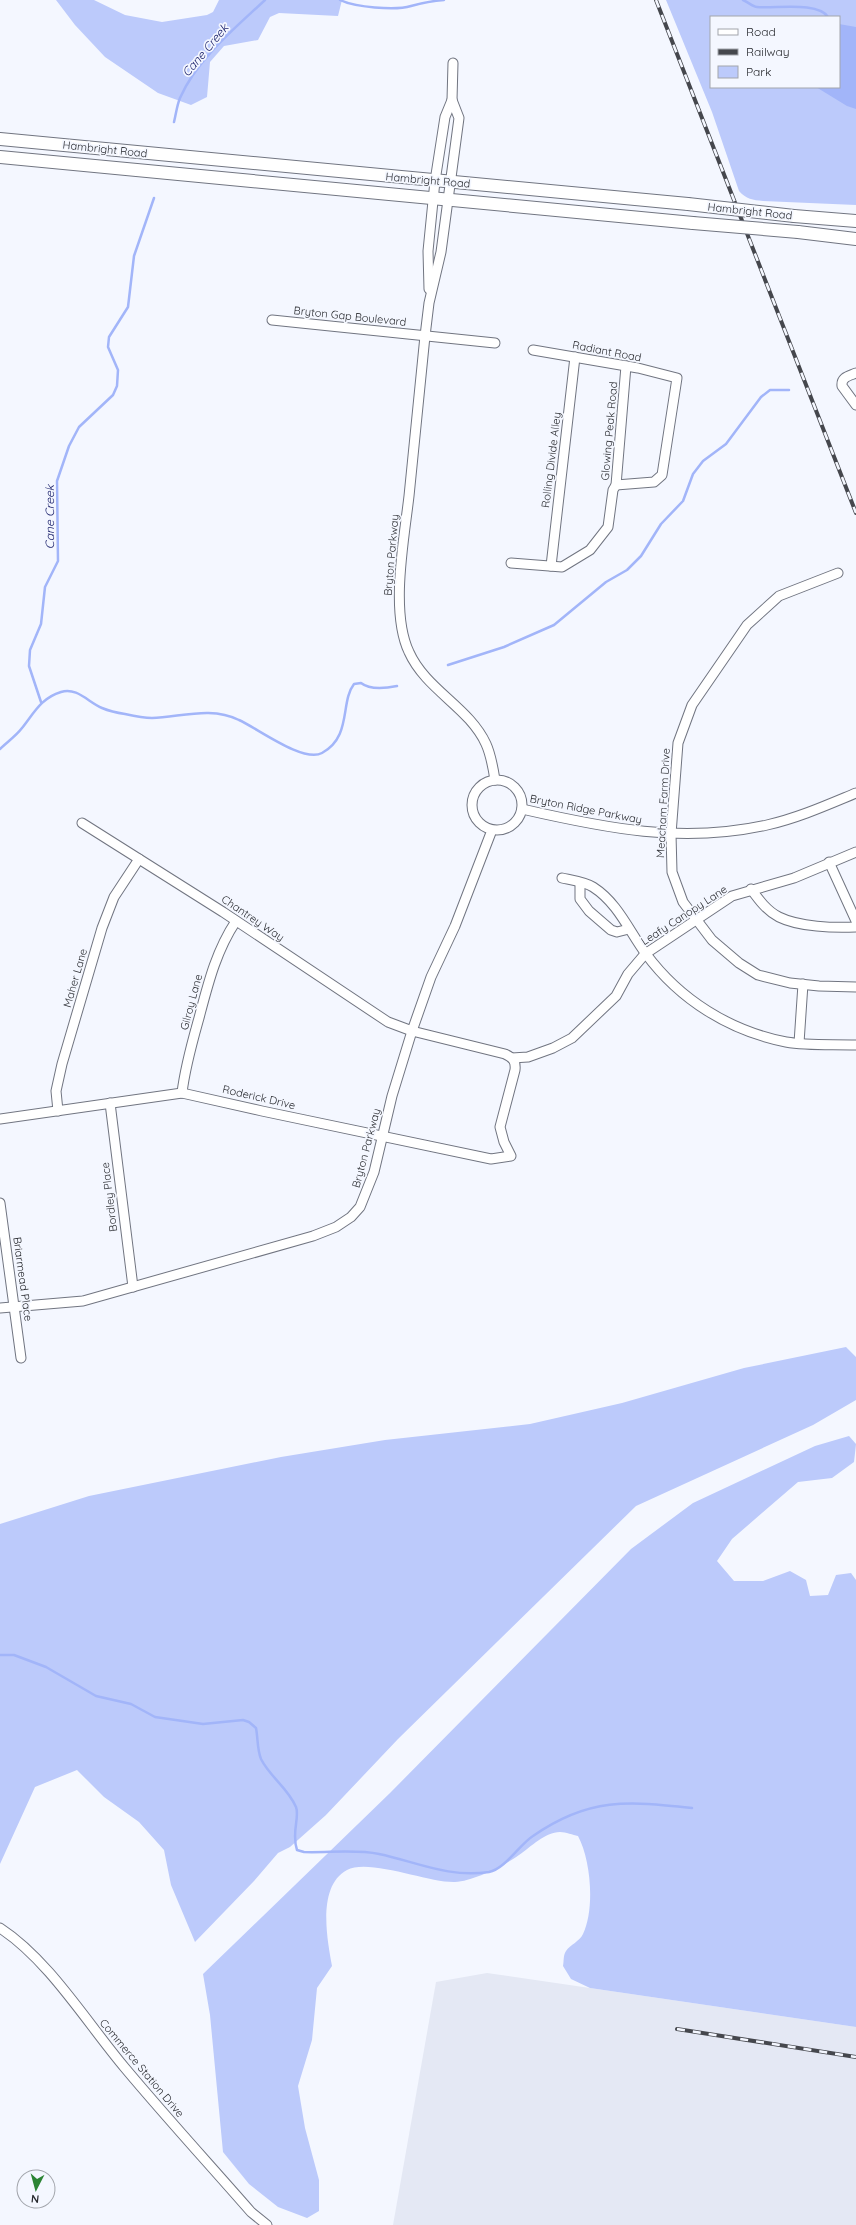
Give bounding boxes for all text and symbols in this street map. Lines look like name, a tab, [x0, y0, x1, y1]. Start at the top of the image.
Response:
legend	[710, 16, 840, 88]
water label: Cane Creek	[179, 19, 232, 79]
text: Road	[746, 24, 776, 39]
text: Railway	[746, 44, 790, 59]
text: Park	[746, 64, 771, 79]
street label: Hambright Road	[62, 138, 148, 160]
street label: Hambright Road	[385, 169, 471, 191]
street label: Hambright Road	[707, 200, 793, 222]
street label: Bryton Gap Boulevard	[293, 303, 407, 329]
street label: Radiant Road	[571, 337, 643, 365]
street label: Glowing Peak Road	[598, 381, 620, 481]
street label: Rolling Divide Alley	[538, 411, 564, 509]
water label: Cane Creek	[42, 483, 57, 549]
street label: Bryton Parkway	[380, 514, 402, 596]
street label: Meacham Farm Drive	[653, 748, 673, 858]
street label: Bryton Ridge Parkway	[529, 791, 643, 827]
street label: Leafy Canopy Lane	[638, 882, 730, 948]
street label: Chantrey Way	[219, 892, 287, 944]
street label: Maher Lane	[60, 947, 90, 1009]
street label: Gilroy Lane	[177, 972, 205, 1032]
street label: Roderick Drive	[221, 1082, 297, 1112]
street label: Bryton Parkway	[349, 1107, 383, 1189]
street label: Bordley Place	[98, 1161, 120, 1233]
street label: Briarmead Place	[10, 1236, 36, 1322]
street label: Commerce Station Drive	[97, 2016, 187, 2120]
north arrow	[16, 2169, 56, 2209]
text: N	[30, 2192, 40, 2206]

